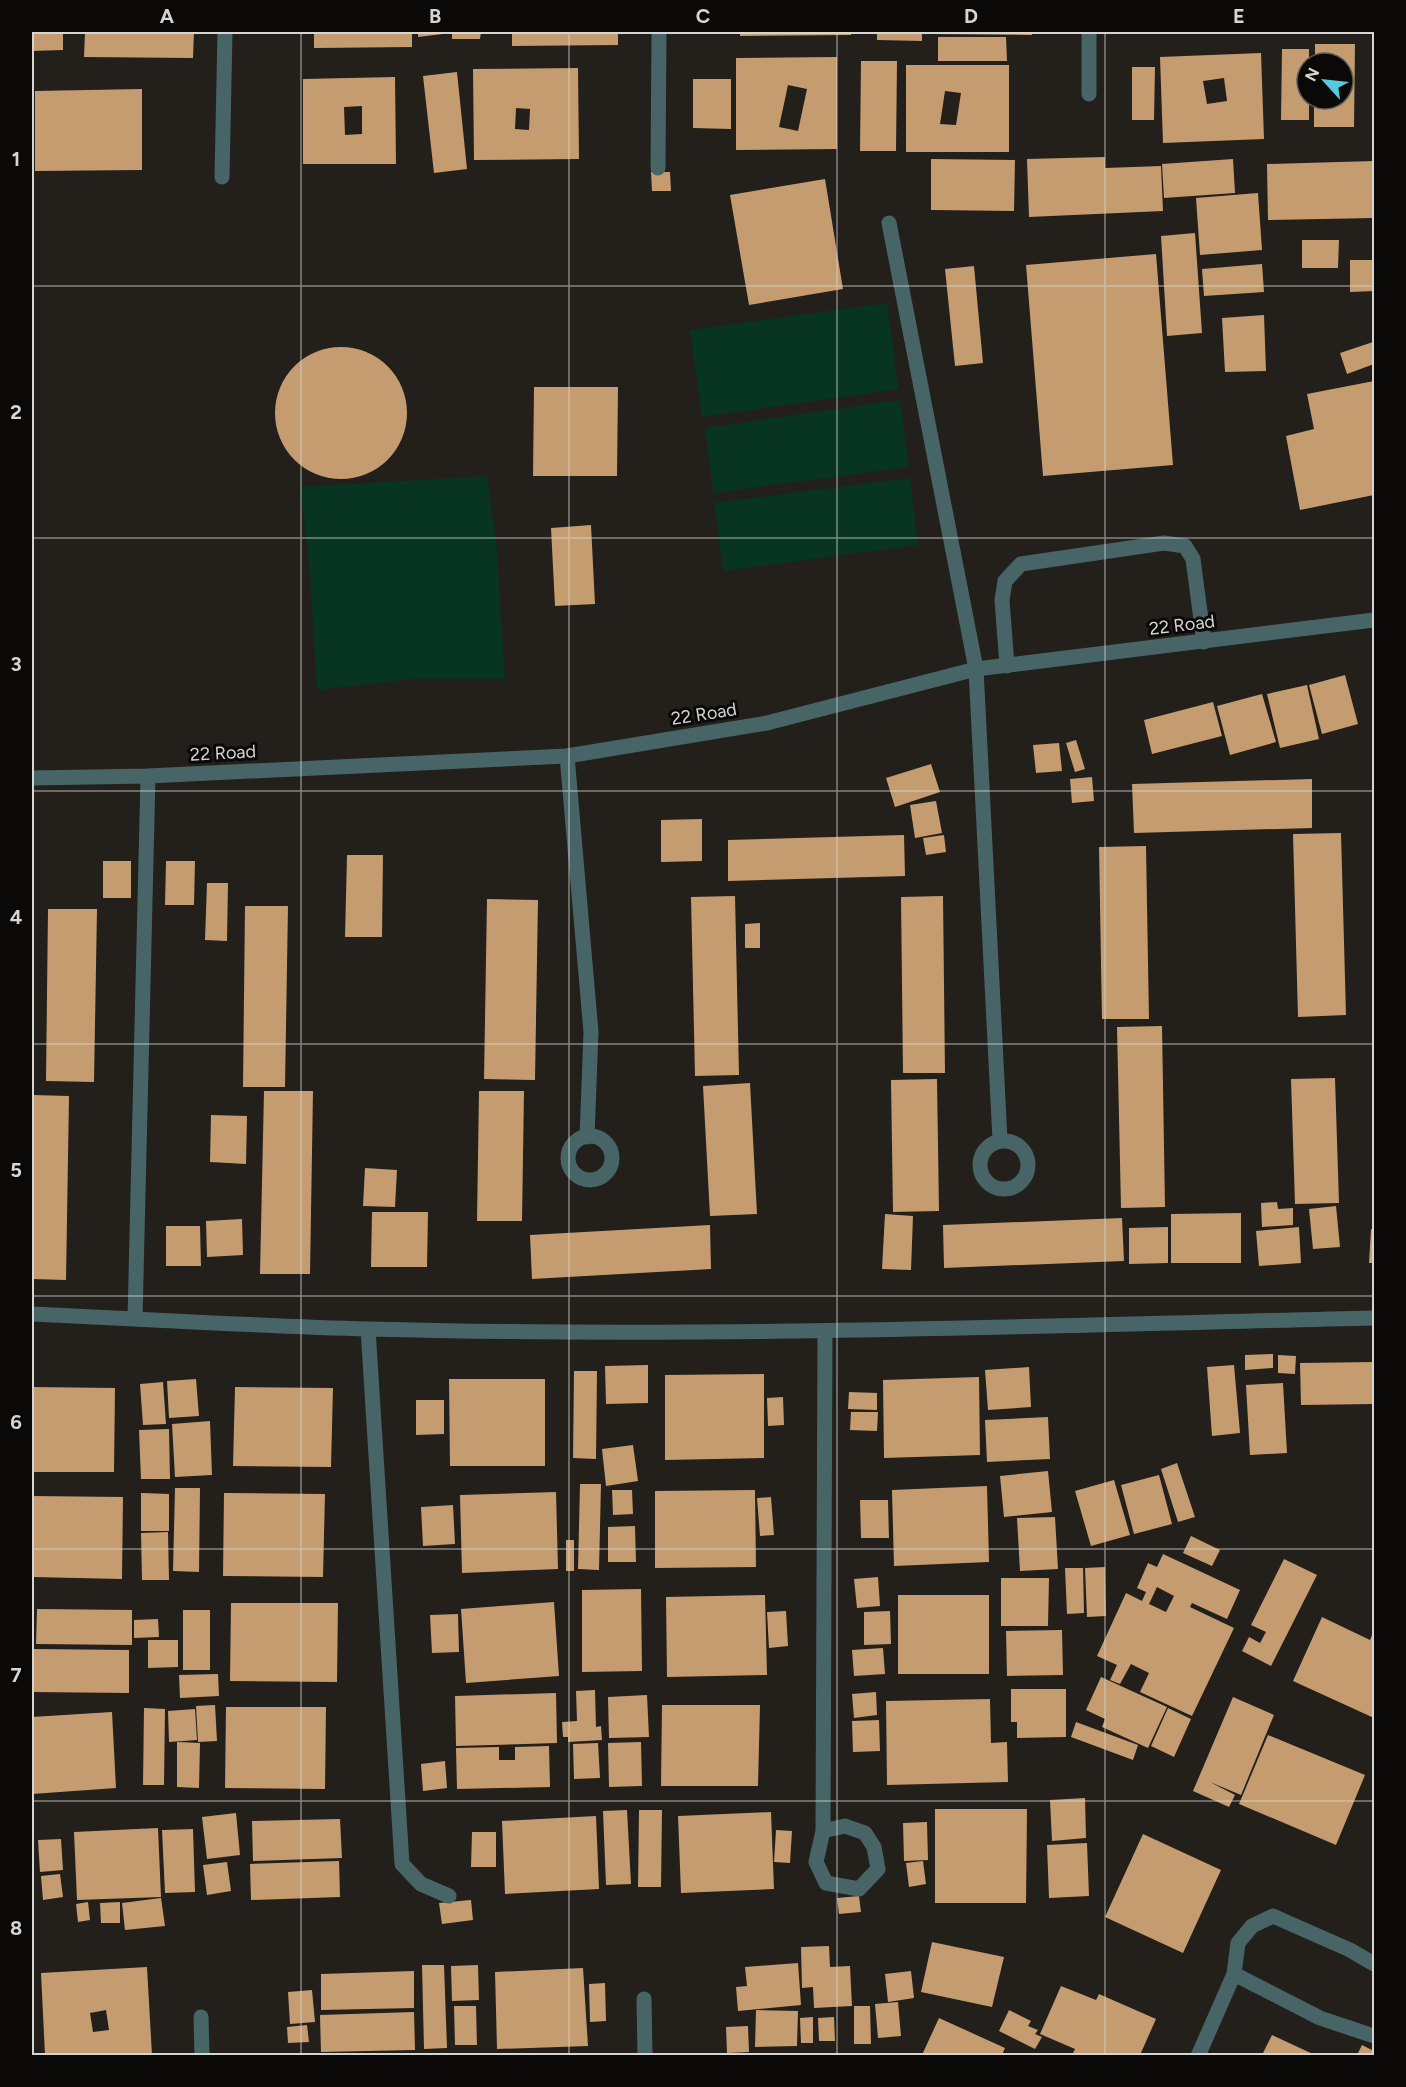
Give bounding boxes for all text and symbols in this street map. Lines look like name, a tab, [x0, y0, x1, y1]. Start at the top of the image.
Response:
text: A	[160, 4, 175, 28]
text: B	[429, 4, 441, 28]
text: C	[696, 4, 710, 28]
text: D	[964, 4, 978, 28]
text: E	[1233, 4, 1245, 28]
north arrow	[1295, 51, 1355, 111]
text: N	[1301, 65, 1323, 84]
text: 1	[12, 147, 20, 171]
text: 2	[10, 400, 22, 424]
street label: 22 Road	[1148, 610, 1216, 640]
text: 3	[10, 652, 22, 676]
street label: 22 Road	[670, 698, 738, 730]
street label: 22 Road	[189, 740, 257, 766]
text: 4	[10, 905, 23, 929]
text: 5	[10, 1158, 22, 1182]
text: 6	[10, 1410, 22, 1434]
text: 7	[10, 1663, 22, 1687]
text: 8	[10, 1916, 22, 1940]

